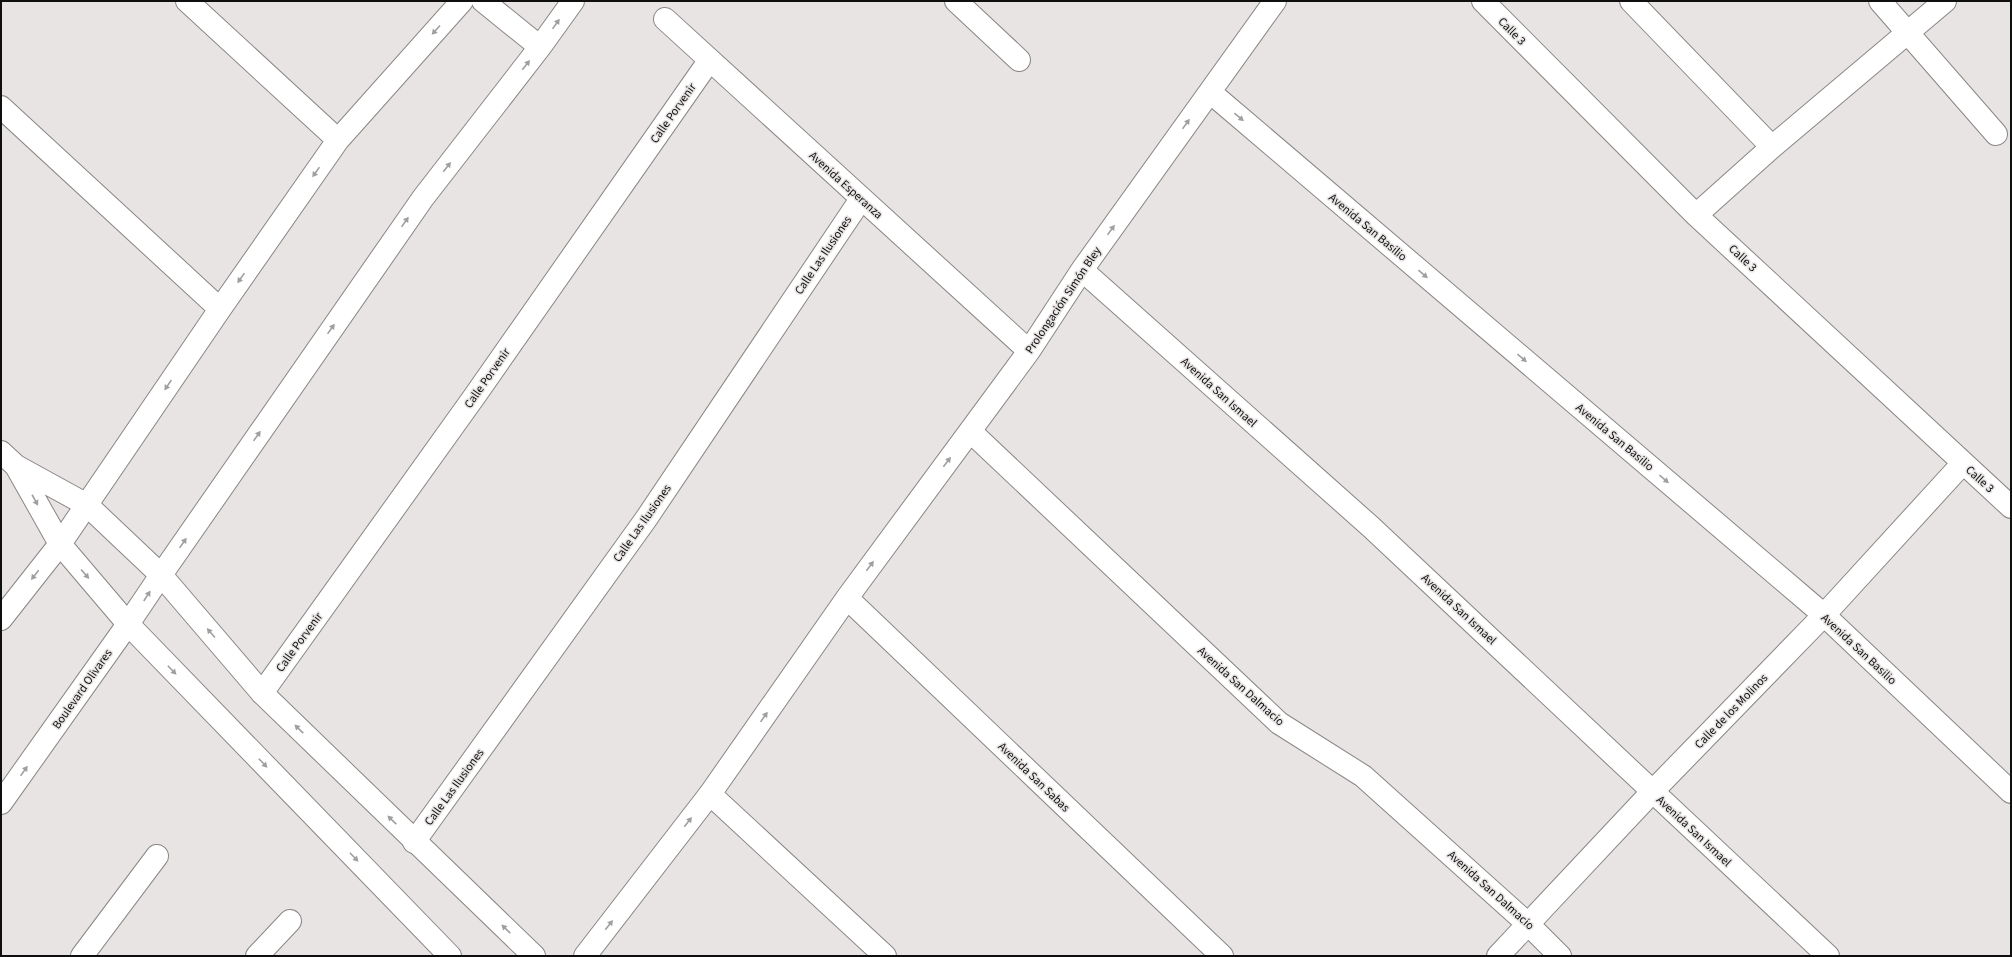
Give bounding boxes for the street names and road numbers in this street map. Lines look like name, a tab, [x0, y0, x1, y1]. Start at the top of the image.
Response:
street label: Calle 3	[1494, 14, 1529, 49]
street label: Calle Porvenir	[646, 79, 701, 147]
street label: Avenida Esperanza	[805, 148, 886, 223]
street label: Avenida San Basilio	[1325, 190, 1411, 265]
street label: Calle Las Ilusiones	[791, 213, 856, 298]
street label: Calle 3	[1725, 241, 1761, 276]
street label: Prolongación Simón Bley	[1021, 243, 1106, 357]
street label: Calle Porvenir	[460, 344, 515, 412]
street label: Avenida San Ismael	[1177, 354, 1260, 431]
street label: Avenida San Basilio	[1572, 400, 1658, 475]
street label: Calle 3	[1962, 462, 1998, 497]
street label: Calle Las Ilusiones	[609, 481, 676, 566]
street label: Avenida San Ismael	[1417, 570, 1500, 649]
street label: Calle Porvenir	[272, 608, 327, 676]
street label: Avenida San Basilio	[1817, 610, 1900, 689]
street label: Avenida San Dalmacio	[1194, 643, 1288, 730]
street label: Boulevard Olivares	[48, 646, 116, 733]
street label: Calle de los Molinos	[1691, 670, 1772, 753]
street label: Avenida San Sabas	[994, 739, 1073, 816]
street label: Calle Las Ilusiones	[421, 745, 488, 829]
street label: Avenida San Ismael	[1652, 792, 1735, 871]
street label: Avenida San Dalmacio	[1444, 847, 1538, 934]

